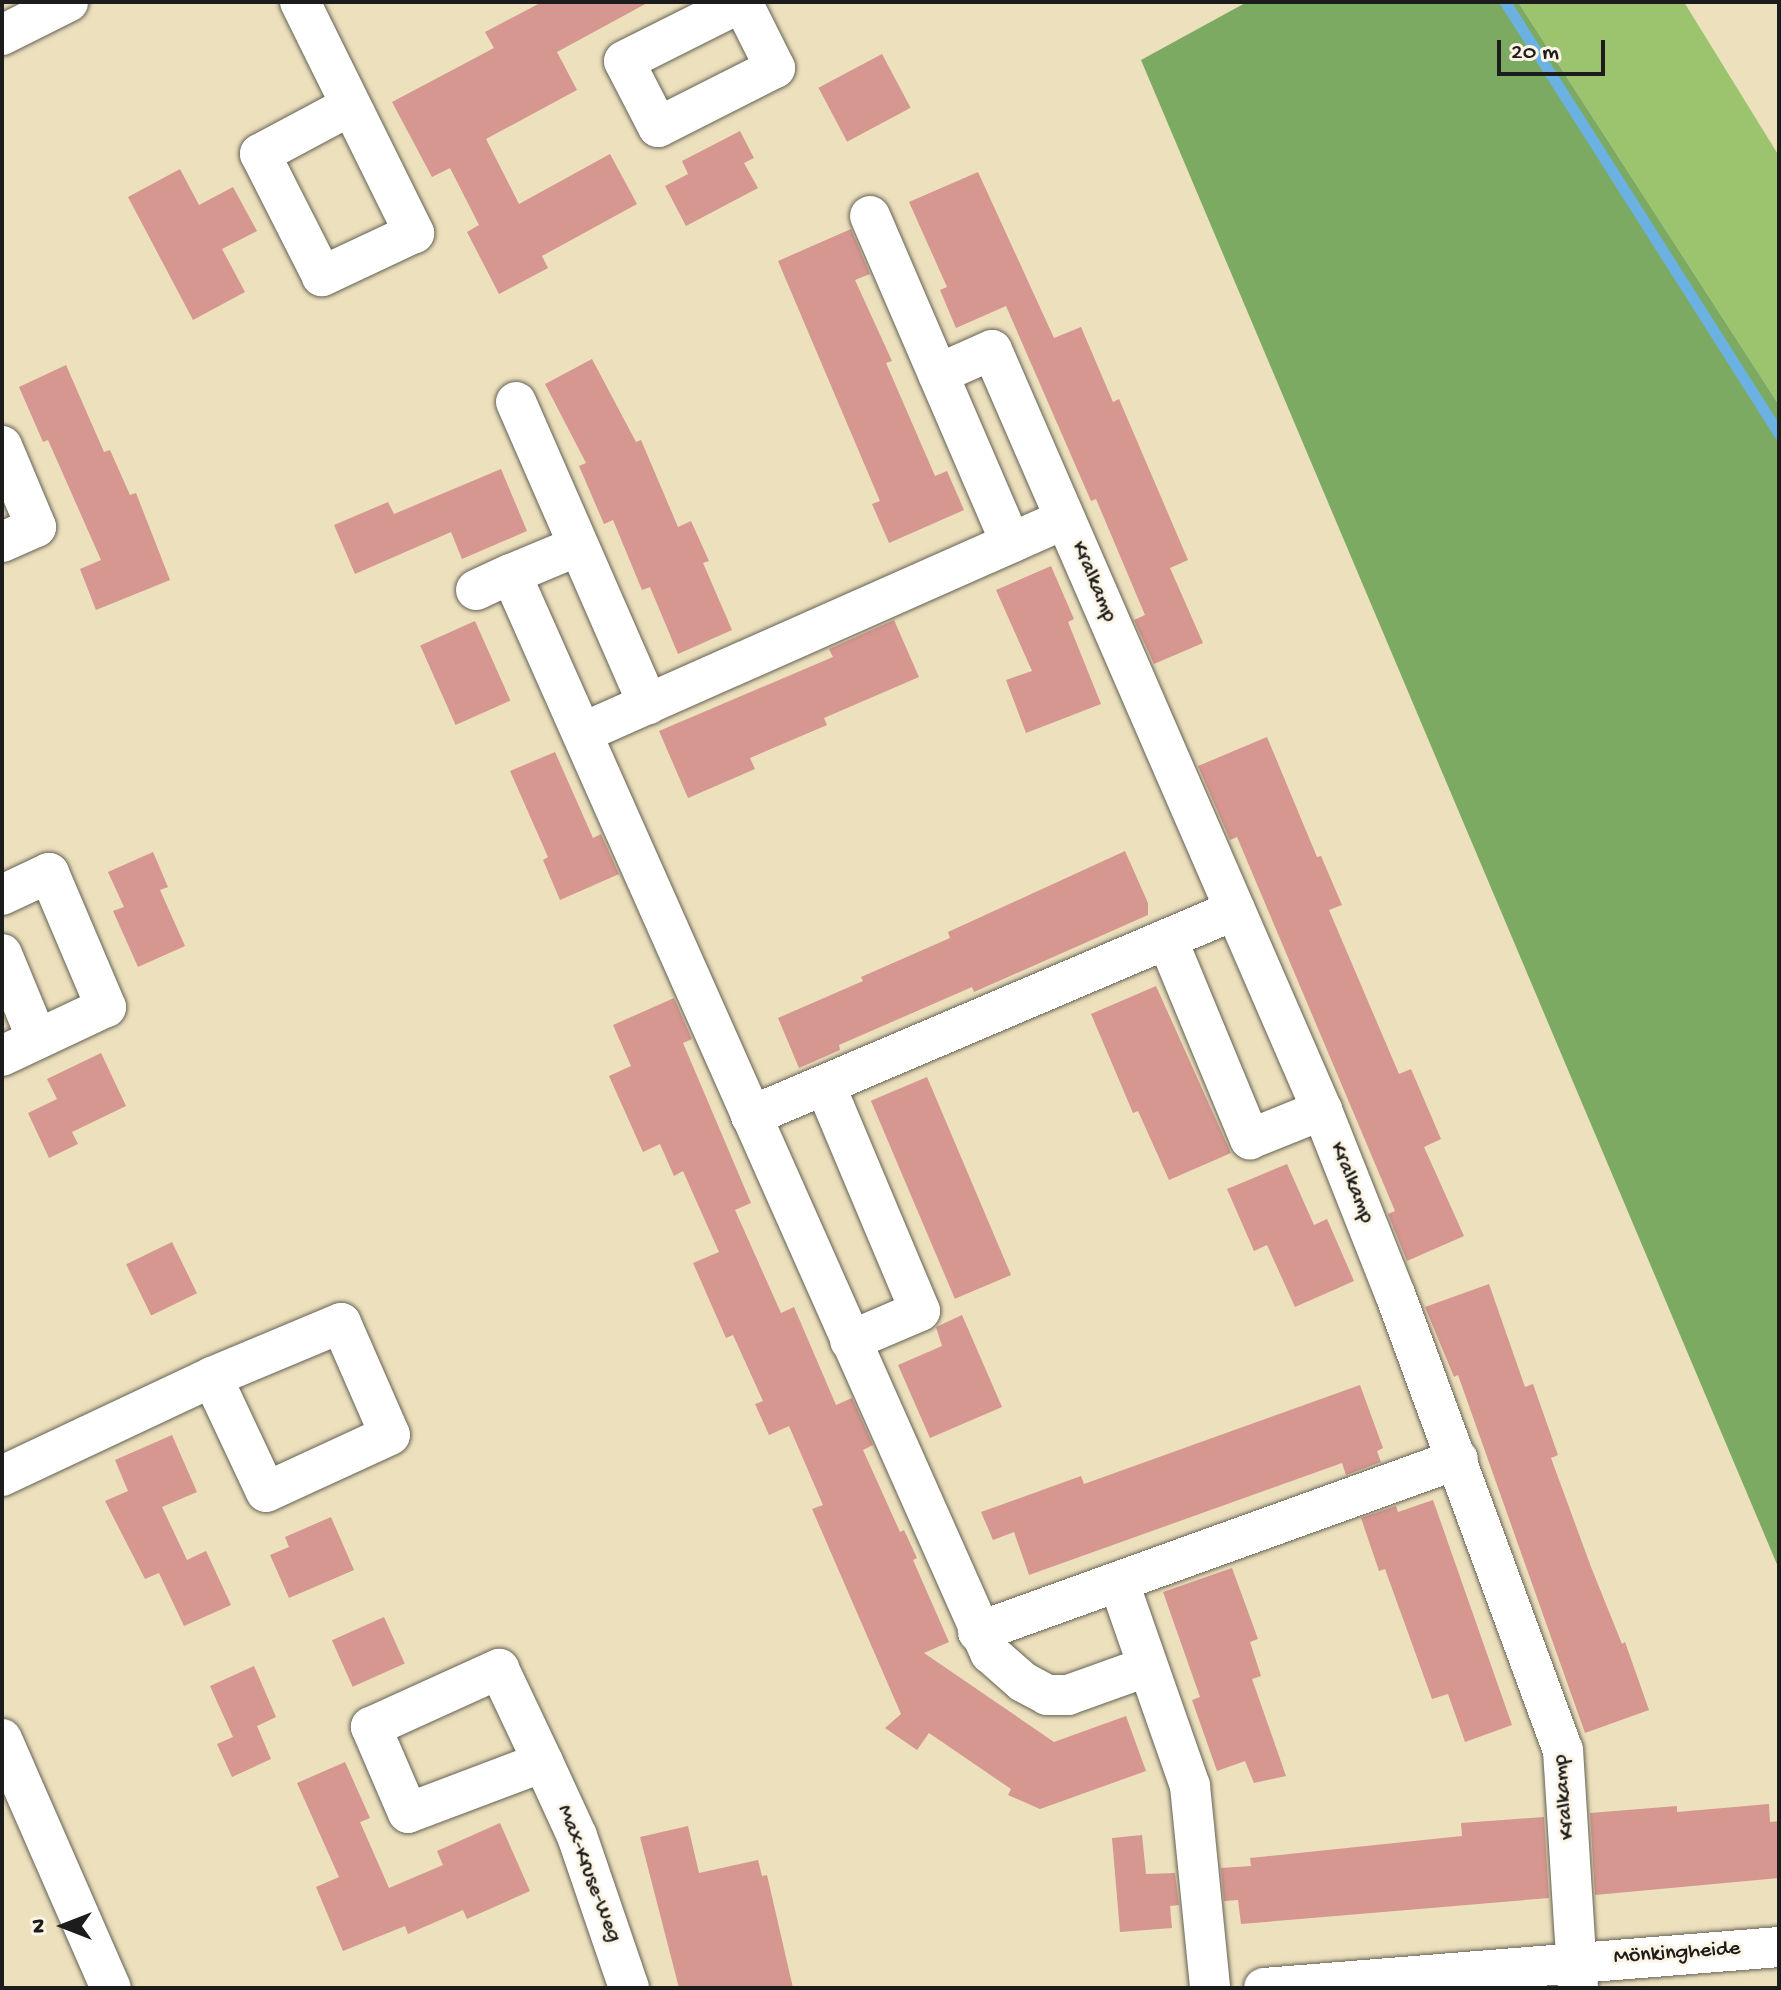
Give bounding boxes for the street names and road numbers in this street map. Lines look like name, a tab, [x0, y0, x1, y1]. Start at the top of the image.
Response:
street label: Kralkamp	[1064, 538, 1122, 626]
street label: Kralkamp	[1323, 1138, 1379, 1228]
street label: Kralkamp	[1548, 1753, 1582, 1841]
street label: Max-Kruse-Weg	[550, 1802, 626, 1946]
street label: Mönkingheide	[1613, 1936, 1741, 1972]

